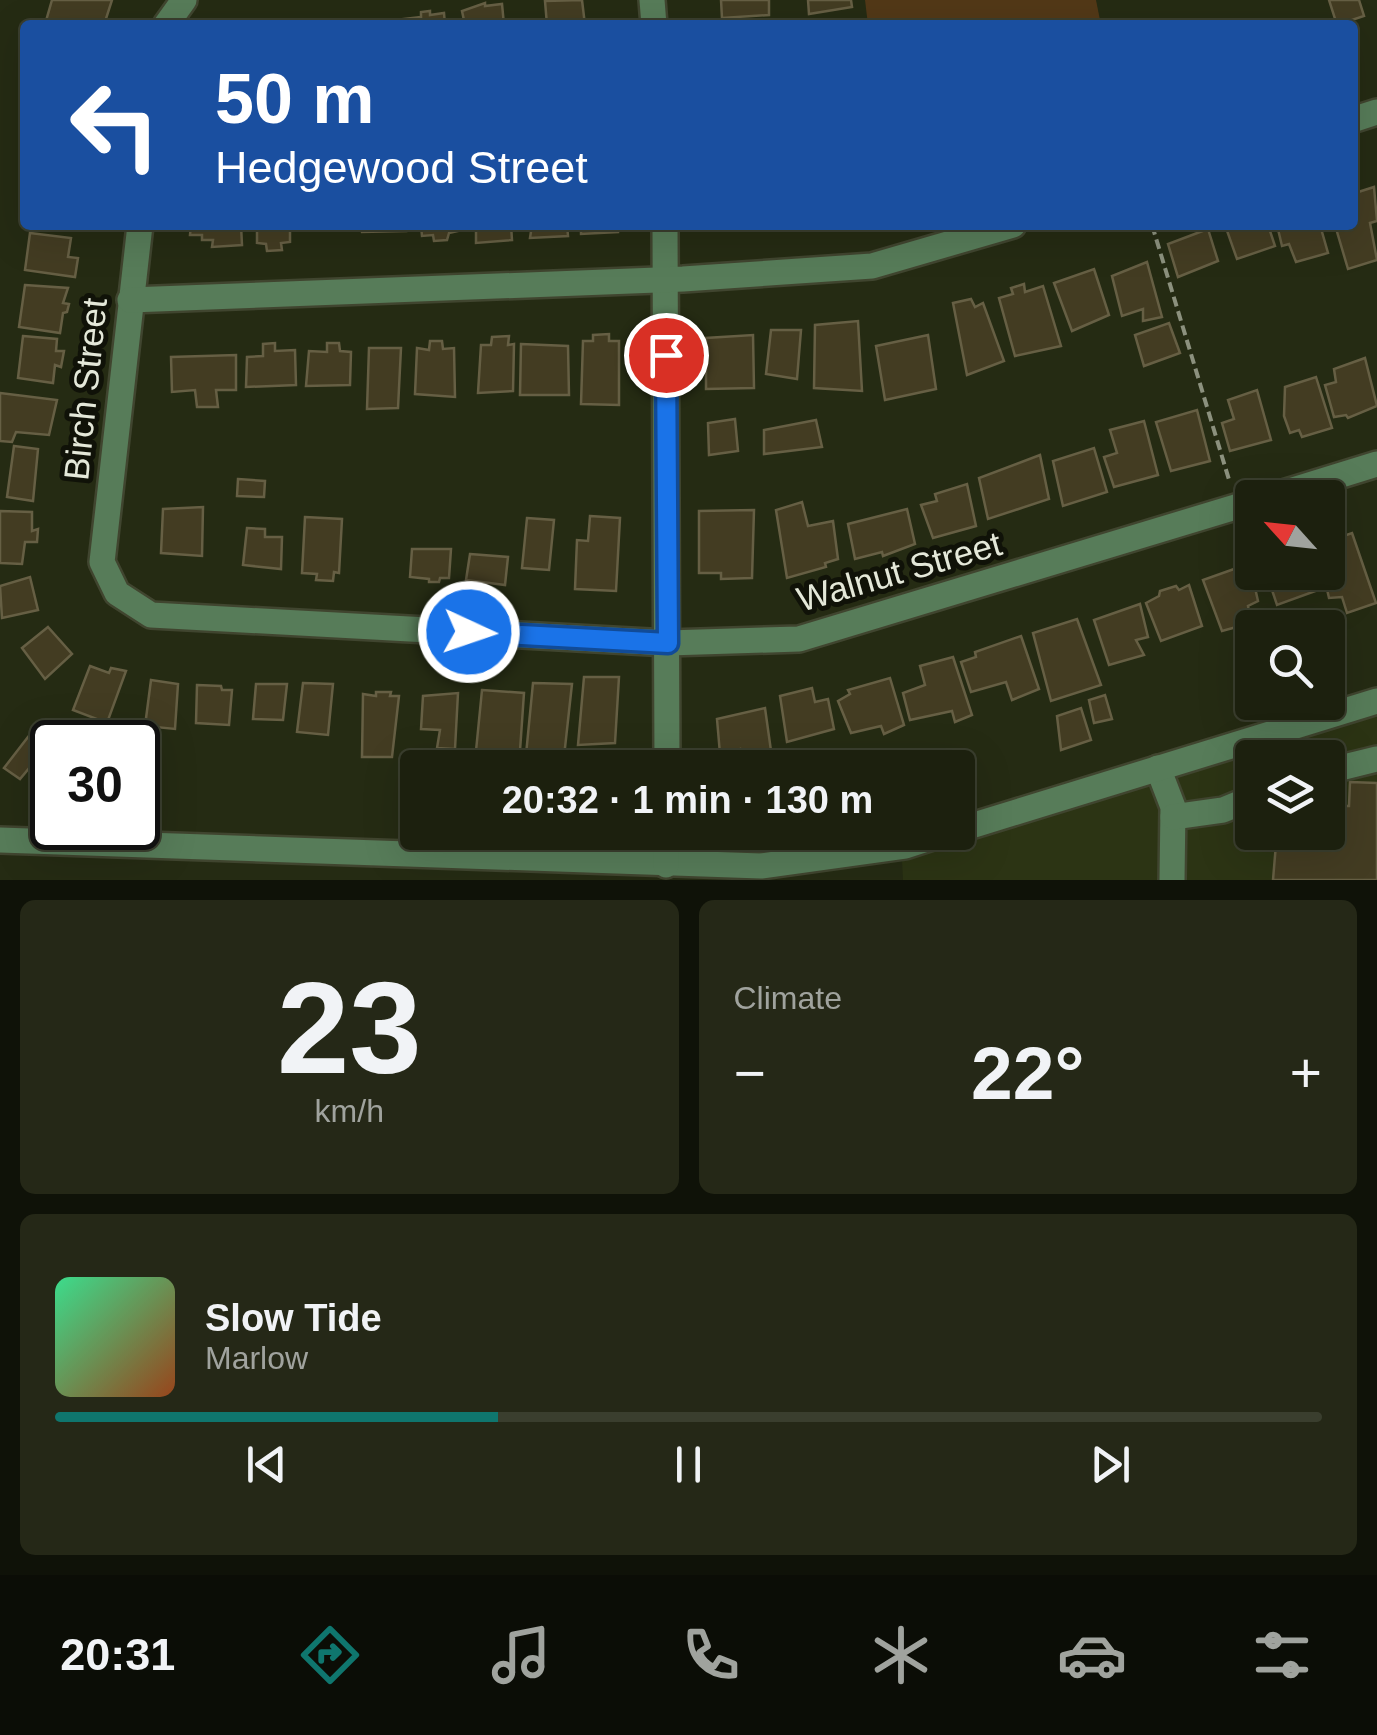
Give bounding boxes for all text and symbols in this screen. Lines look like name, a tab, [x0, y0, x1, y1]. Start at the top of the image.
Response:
icon: left	[50, 60, 180, 190]
text: 50 m	[215, 60, 375, 138]
text: Hedgewood Street	[215, 142, 588, 193]
street label: Birch Street	[56, 296, 114, 482]
pin	[624, 313, 709, 398]
icon: arrive	[639, 328, 694, 383]
north arrow	[1235, 480, 1345, 590]
map controls	[1235, 480, 1345, 850]
street label: Walnut Street	[792, 523, 1006, 619]
position arrow	[417, 580, 521, 684]
button: search	[1235, 610, 1345, 720]
speed limit sign: 30	[30, 720, 160, 850]
button: layers	[1235, 740, 1345, 850]
text: 20:32 · 1 min · 130 m	[502, 779, 873, 821]
text: 23	[277, 955, 422, 1101]
text: Climate	[734, 980, 842, 1016]
text: 22°	[971, 1031, 1084, 1115]
text: −	[734, 1042, 766, 1104]
text: +	[1290, 1042, 1322, 1104]
text: km/h	[315, 1093, 384, 1129]
text: Slow Tide	[205, 1297, 382, 1339]
text: Marlow	[205, 1340, 308, 1376]
icon: previous	[239, 1437, 294, 1492]
icon: pause	[661, 1437, 716, 1492]
icon: next	[1083, 1437, 1138, 1492]
icon: directions	[295, 1620, 365, 1690]
icon: music	[486, 1620, 556, 1690]
icon: phone	[676, 1620, 746, 1690]
icon: climate	[866, 1620, 936, 1690]
icon: car	[1057, 1620, 1127, 1690]
icon: filters	[1247, 1620, 1317, 1690]
text: 20:31	[60, 1629, 175, 1680]

